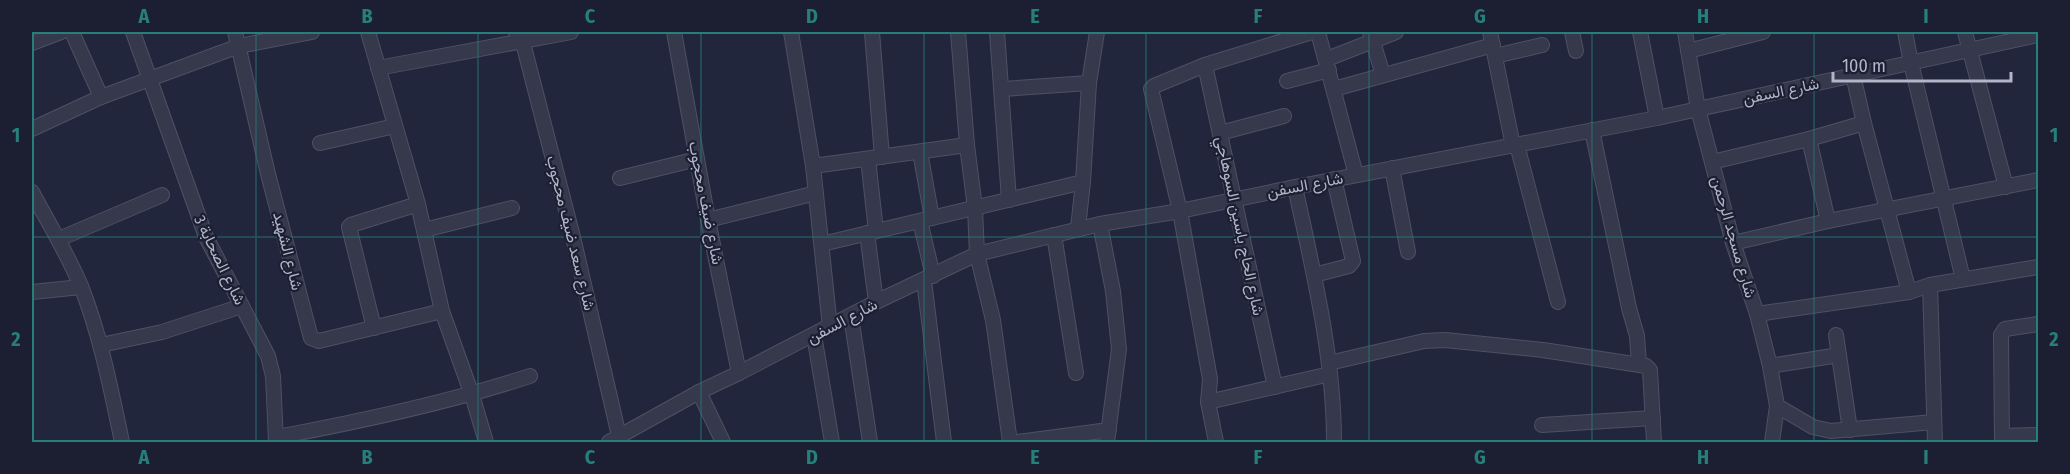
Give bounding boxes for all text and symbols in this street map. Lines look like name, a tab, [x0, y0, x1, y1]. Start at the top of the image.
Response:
text: A	[138, 4, 151, 28]
text: B	[361, 4, 373, 28]
text: C	[585, 4, 596, 28]
text: D	[806, 4, 818, 28]
text: E	[1030, 4, 1040, 28]
text: F	[1254, 4, 1263, 28]
text: G	[1474, 4, 1486, 28]
text: H	[1697, 4, 1709, 28]
text: I	[1923, 4, 1929, 28]
scale bar	[1833, 45, 2012, 83]
text: 100 m	[1842, 55, 1886, 77]
street label: شارع السفن	[1741, 74, 1821, 110]
text: 1	[12, 123, 20, 147]
text: 1	[2050, 123, 2058, 147]
street label: شارع الحاج ياسين السوهاجي	[1208, 135, 1268, 318]
street label: شارع ضيف محجوب	[683, 140, 727, 267]
street label: شارع سعد ضيف محجوب	[541, 153, 599, 313]
street label: شارع السفن	[1265, 168, 1345, 204]
street label: شارع مسجد الرحمن	[1706, 174, 1760, 301]
street label: شارع الشهيد	[267, 210, 307, 293]
street label: شارع الصحابة 3	[188, 212, 250, 309]
street label: شارع السفن	[803, 294, 882, 349]
text: 2	[10, 327, 21, 351]
text: 2	[2048, 327, 2059, 351]
text: A	[138, 445, 151, 469]
text: B	[361, 445, 373, 469]
text: C	[585, 445, 596, 469]
text: D	[806, 445, 818, 469]
text: E	[1030, 445, 1040, 469]
text: F	[1254, 445, 1263, 469]
text: G	[1474, 445, 1486, 469]
text: H	[1697, 445, 1709, 469]
text: I	[1923, 445, 1929, 469]

